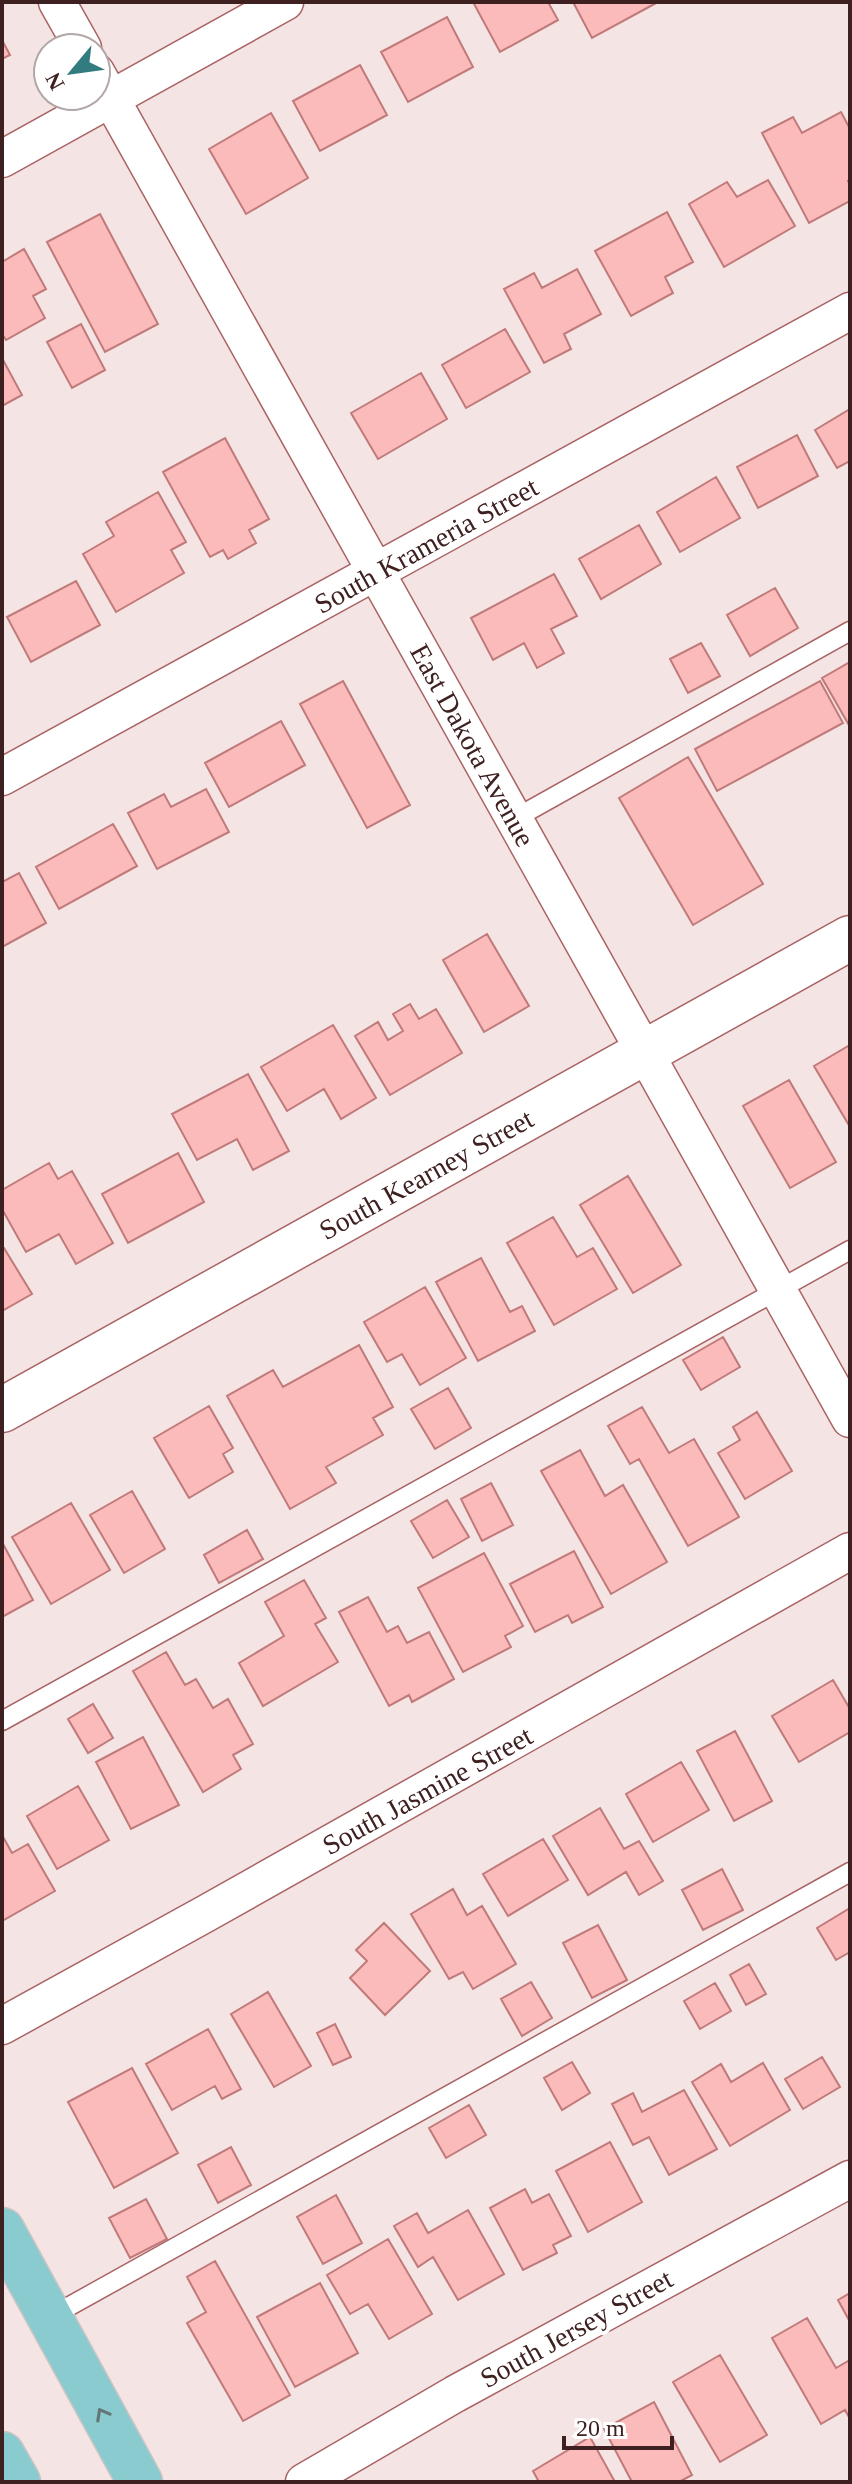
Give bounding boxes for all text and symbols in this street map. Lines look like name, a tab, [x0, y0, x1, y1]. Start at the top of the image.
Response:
north arrow	[32, 32, 112, 112]
text: N	[40, 68, 70, 94]
street label: South Krameria Street	[309, 471, 543, 620]
street label: East Dakota Avenue	[404, 639, 541, 852]
street label: South Kearney Street	[314, 1103, 539, 1246]
street label: South Jasmine Street	[317, 1720, 538, 1861]
street label: South Jersey Street	[475, 2263, 678, 2394]
scale bar	[564, 2400, 672, 2450]
one-way arrow	[97, 2407, 112, 2422]
text: 20 m	[576, 2415, 625, 2441]

